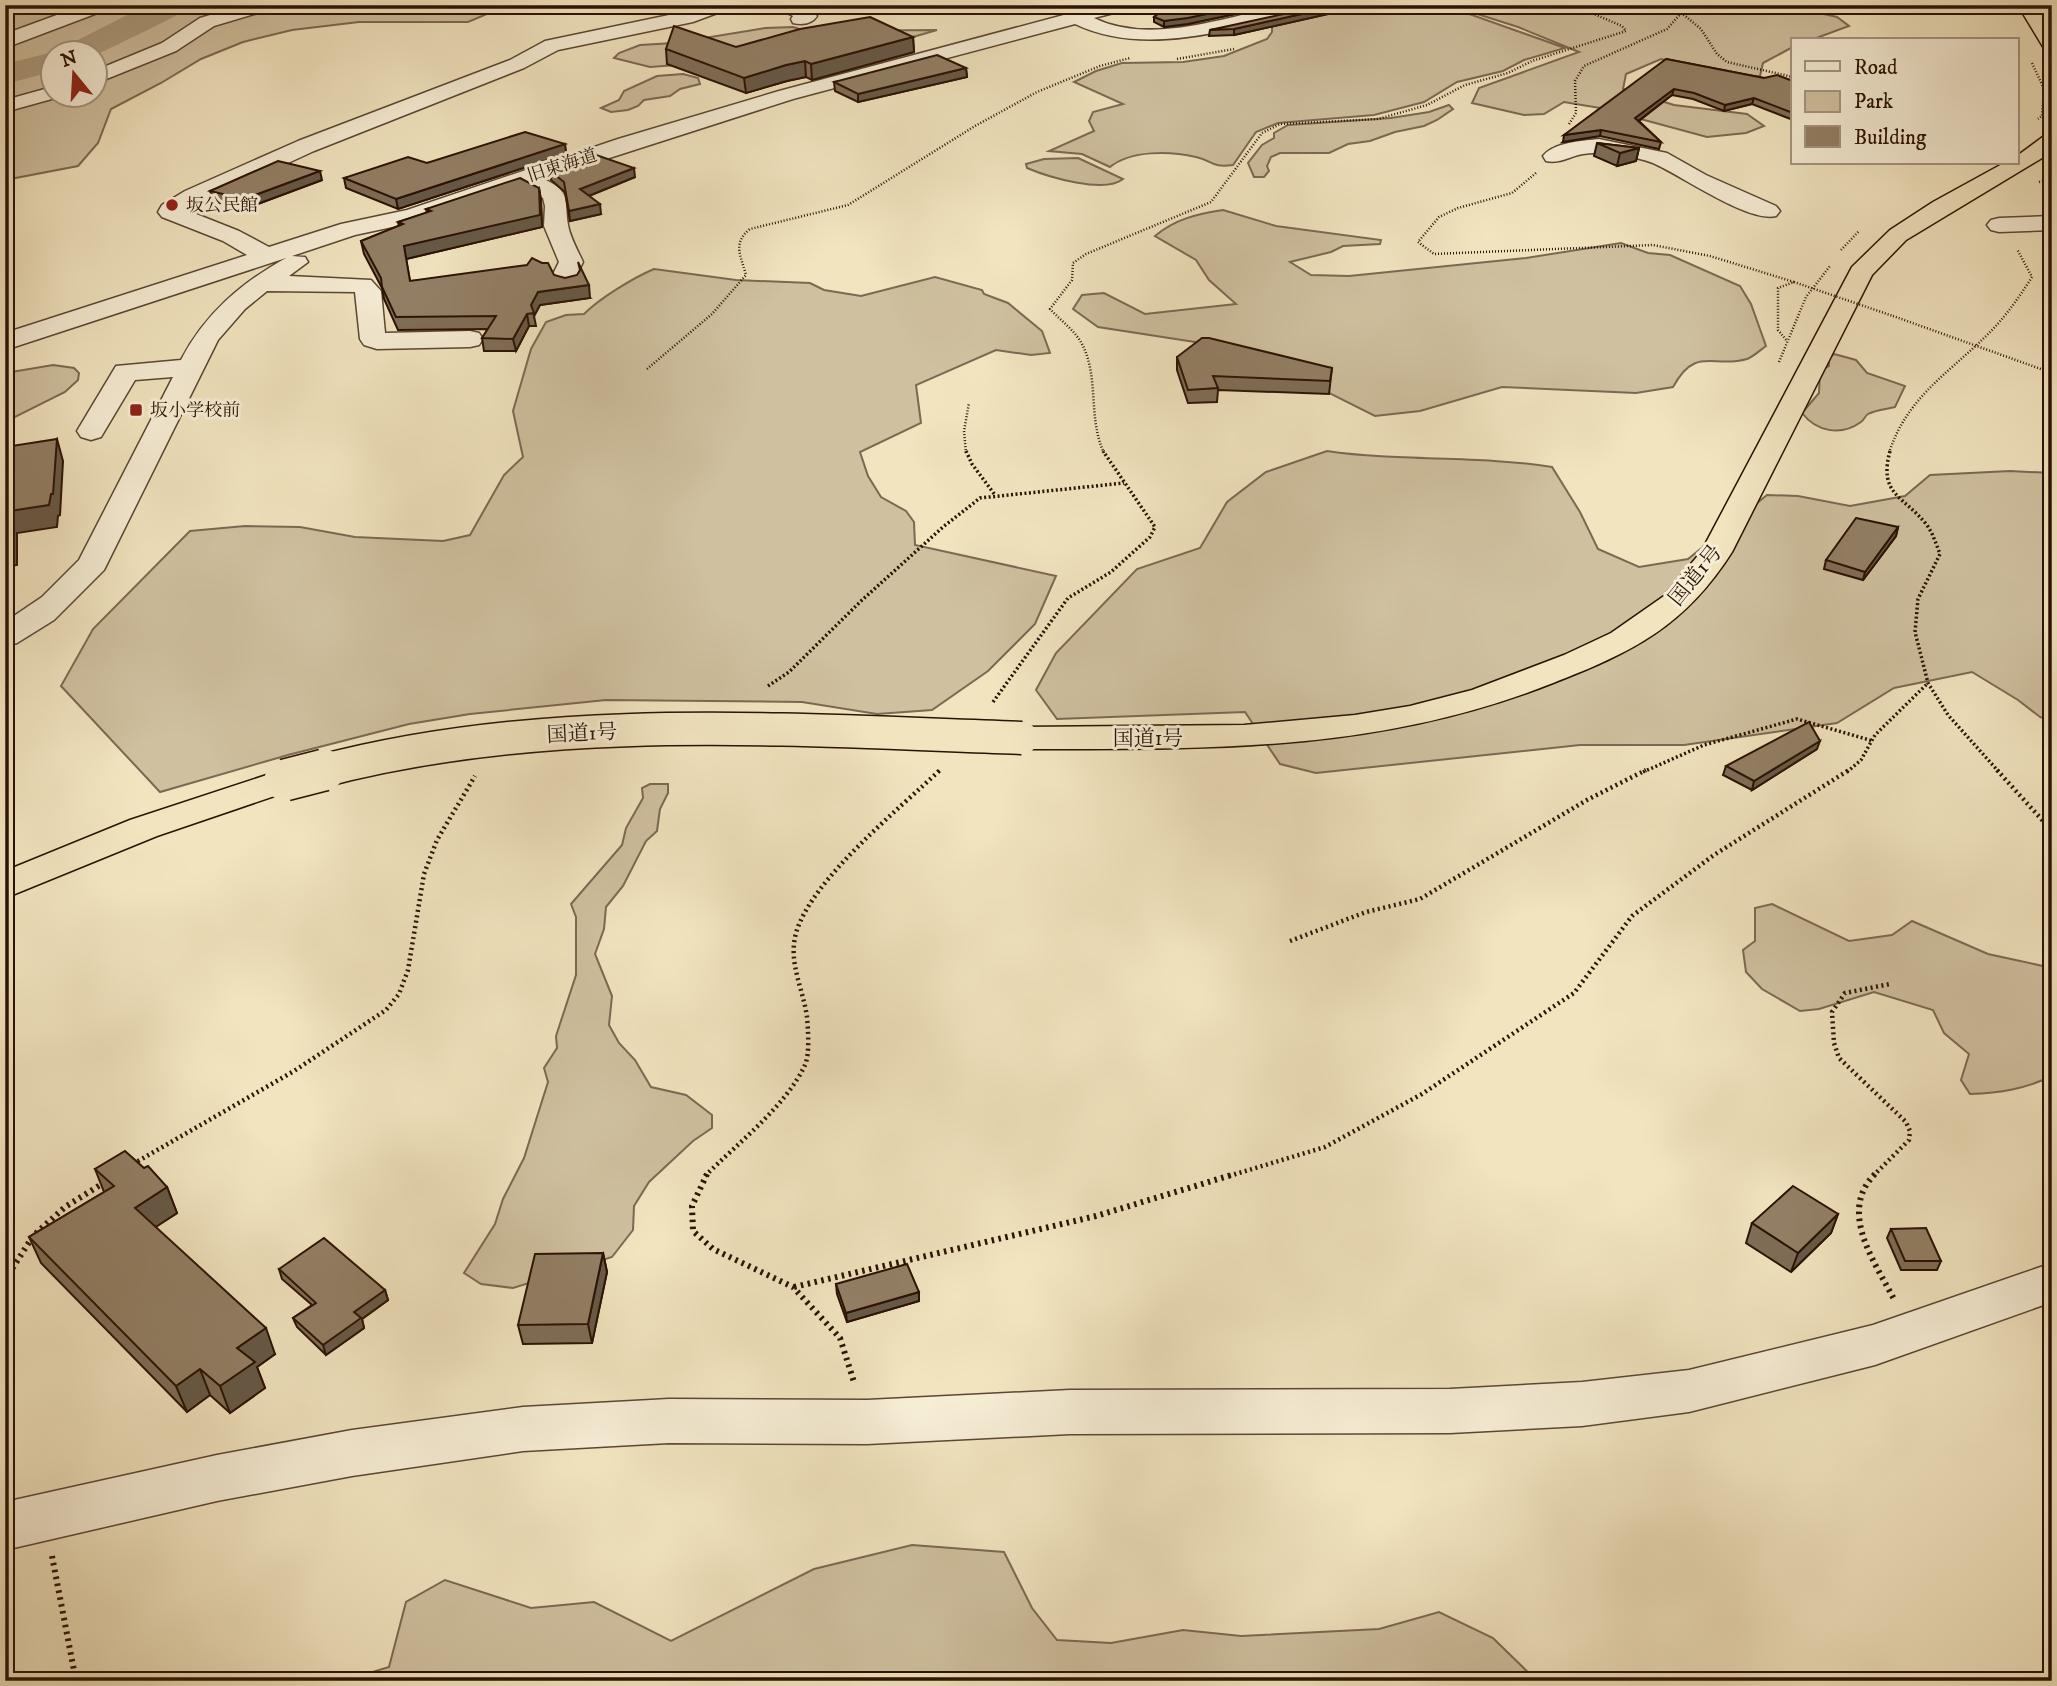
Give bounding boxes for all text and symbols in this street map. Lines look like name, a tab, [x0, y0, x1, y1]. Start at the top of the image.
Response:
north arrow	[38, 38, 108, 108]
legend	[1791, 38, 2018, 164]
text: N	[58, 46, 81, 73]
text: Road	[1854, 55, 1898, 81]
text: Park	[1854, 89, 1894, 115]
text: Building	[1854, 125, 1927, 151]
street label: 旧東海道	[525, 144, 600, 188]
place label: 坂公民館	[186, 195, 258, 217]
marker: 坂公民館	[164, 197, 180, 213]
place label: 坂小学校前	[150, 400, 240, 422]
marker: 坂小学校前	[128, 402, 144, 418]
street label: 国道1号	[1663, 540, 1728, 611]
street label: 国道1号	[546, 719, 618, 749]
street label: 国道1号	[1113, 726, 1183, 752]

